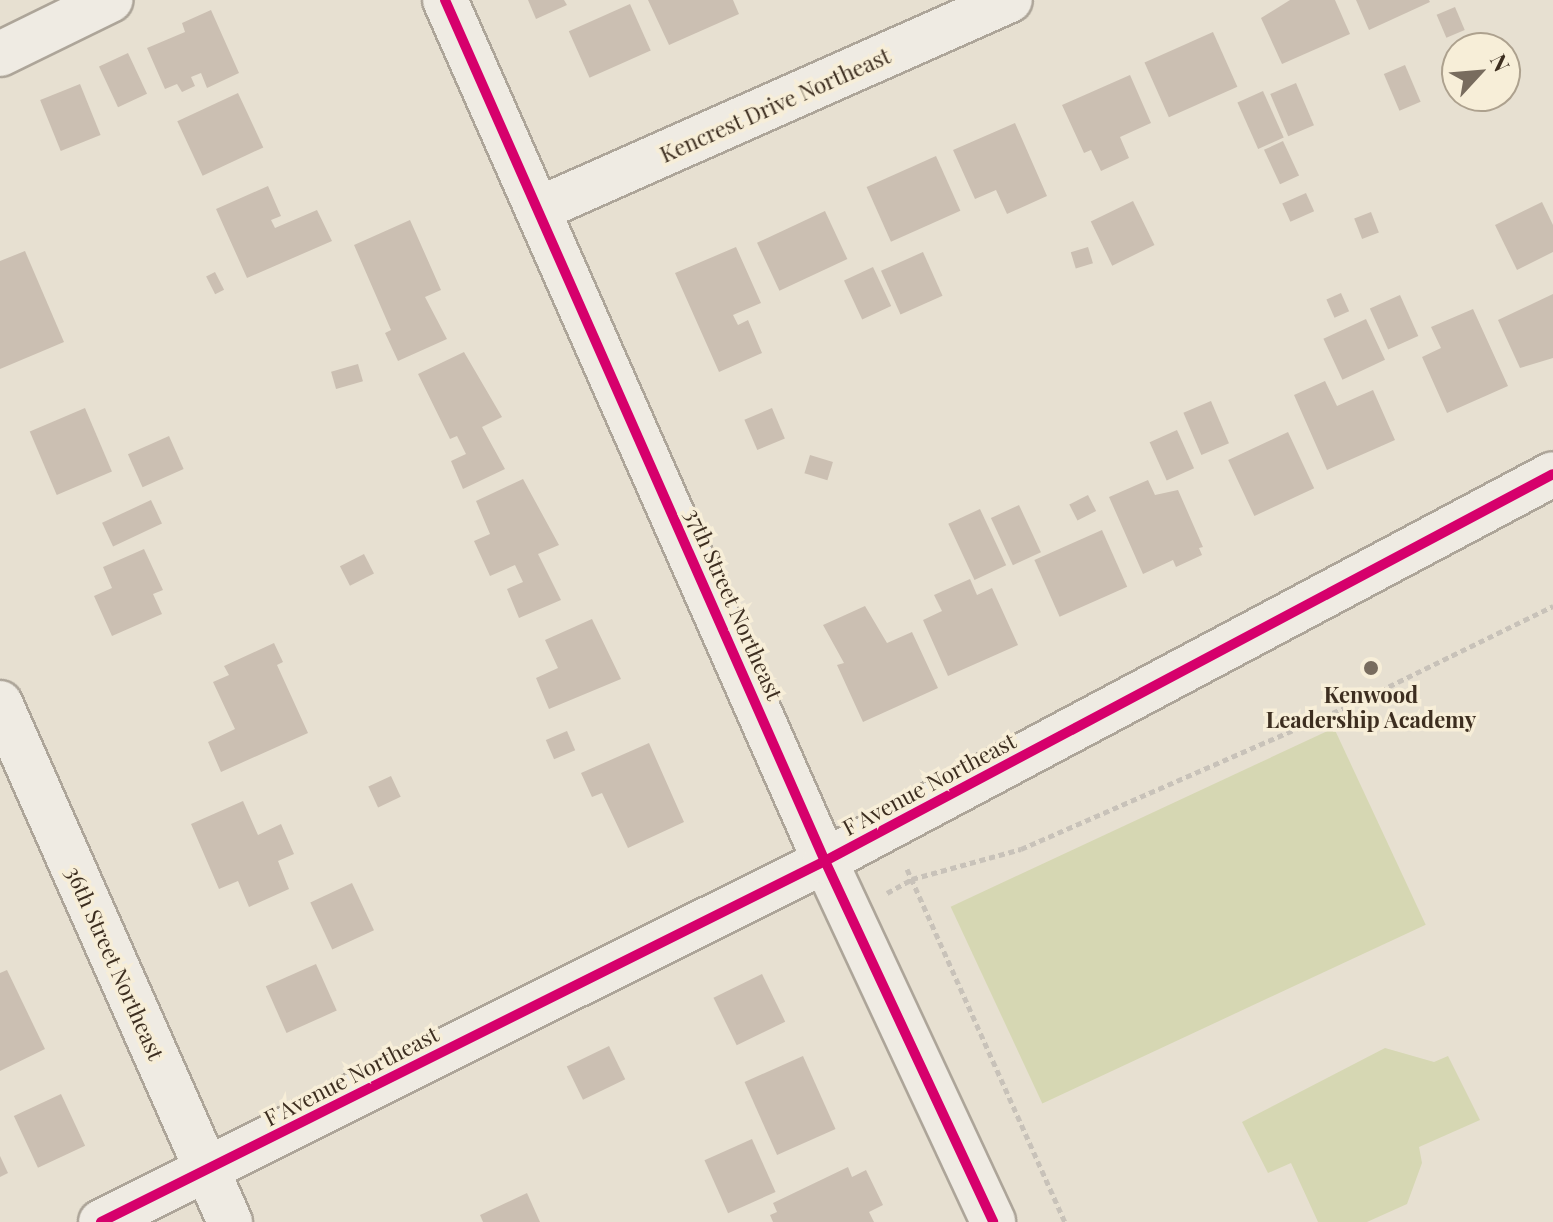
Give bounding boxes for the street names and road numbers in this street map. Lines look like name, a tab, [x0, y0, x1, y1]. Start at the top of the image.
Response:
street label: Kencrest Drive Northeast	[656, 42, 894, 168]
street label: 37th Street Northeast	[680, 504, 788, 704]
street label: F Avenue Northeast	[837, 727, 1021, 841]
street label: 36th Street Northeast	[60, 862, 170, 1064]
street label: F Avenue Northeast	[259, 1020, 443, 1132]

